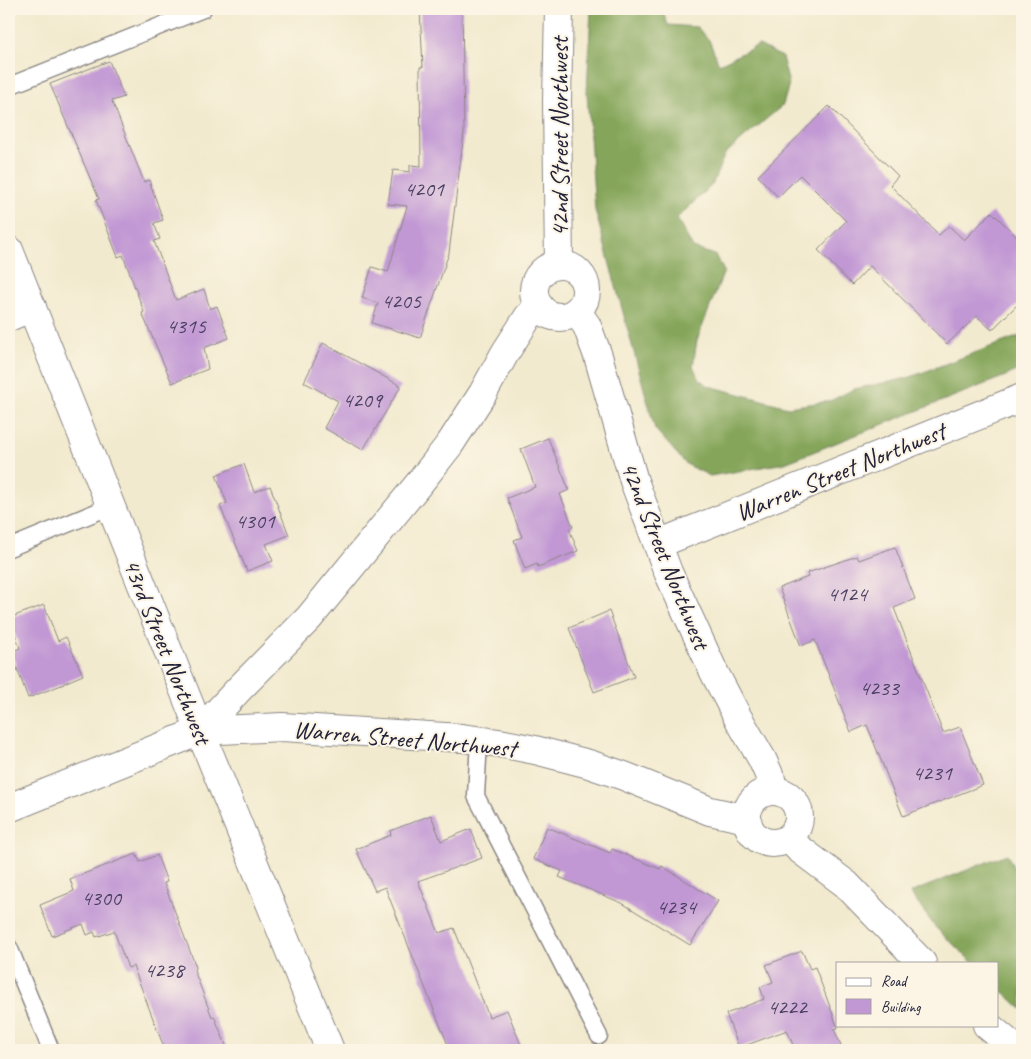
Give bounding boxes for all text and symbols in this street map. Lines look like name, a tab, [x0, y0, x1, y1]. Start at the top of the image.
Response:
street label: 42nd Street Northwest	[544, 34, 576, 237]
house number: 4201	[404, 175, 445, 203]
house number: 4205	[381, 287, 422, 315]
house number: 4315	[166, 312, 207, 340]
house number: 4209	[342, 386, 384, 414]
street label: Warren Street Northwest	[731, 414, 953, 529]
street label: 42nd Street Northwest	[613, 457, 718, 657]
house number: 4301	[235, 507, 276, 535]
street label: 43rd Street Northwest	[115, 554, 220, 752]
house number: 4124	[827, 580, 869, 608]
house number: 4233	[859, 674, 901, 702]
street label: Warren Street Northwest	[292, 713, 521, 765]
house number: 4231	[912, 759, 953, 787]
house number: 4300	[81, 884, 123, 912]
house number: 4234	[656, 893, 698, 921]
house number: 4238	[144, 956, 186, 984]
legend	[836, 962, 998, 1026]
text: Road	[881, 972, 908, 991]
house number: 4222	[767, 993, 809, 1021]
text: Building	[881, 998, 921, 1017]

